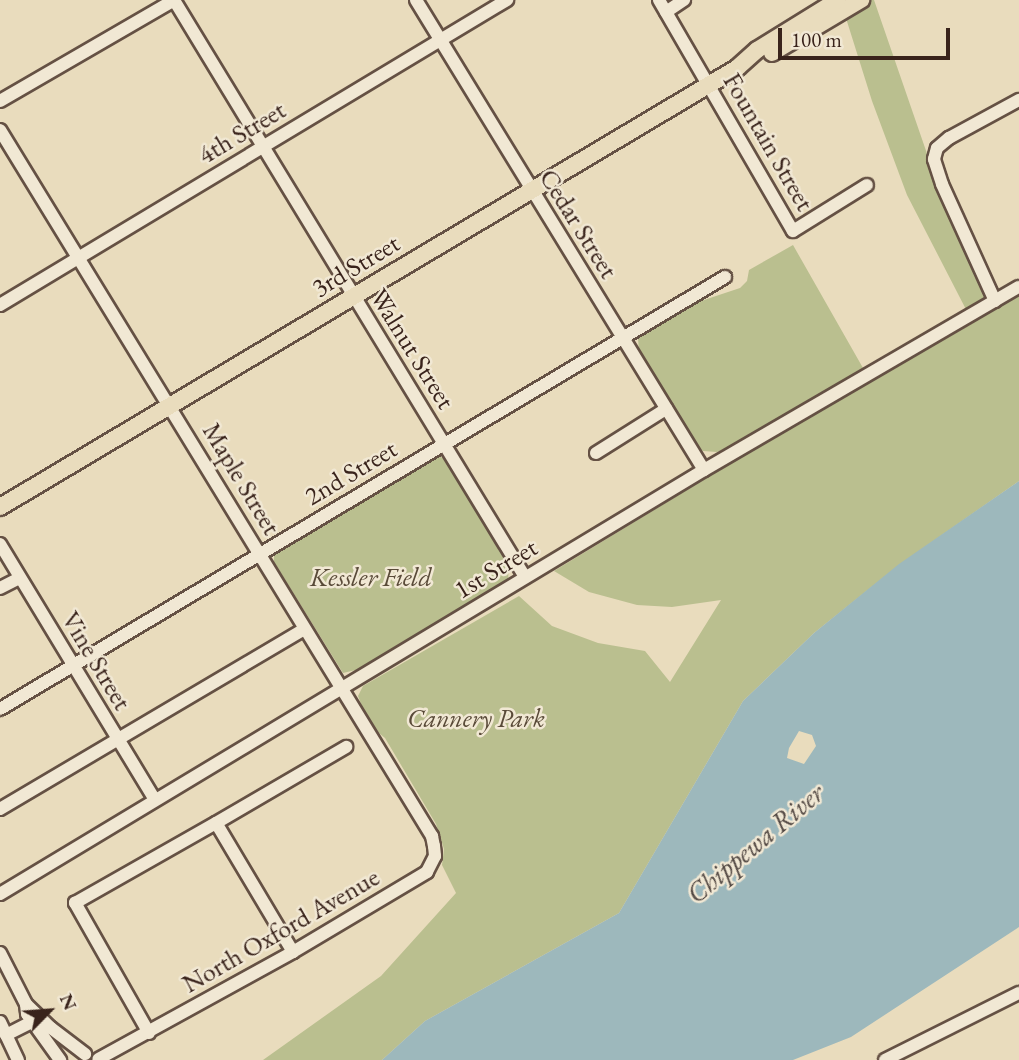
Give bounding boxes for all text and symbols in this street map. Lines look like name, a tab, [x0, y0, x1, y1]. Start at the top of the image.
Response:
scale bar	[781, 14, 953, 58]
text: 100 m	[791, 26, 842, 53]
street label: Fountain Street	[716, 68, 820, 216]
street label: 4th Street	[193, 95, 291, 171]
street label: Cedar Street	[532, 164, 624, 284]
street label: 3rd Street	[307, 228, 405, 304]
street label: Walnut Street	[363, 283, 461, 415]
street label: Maple Street	[195, 417, 287, 541]
street label: 2nd Street	[299, 433, 403, 513]
street label: 1st Street	[449, 532, 543, 606]
park label: Kessler Field	[310, 562, 432, 594]
street label: Vine Street	[54, 606, 138, 716]
park label: Cannery Park	[407, 703, 545, 735]
water label: Chippewa River	[679, 776, 831, 910]
street label: North Oxford Avenue	[177, 862, 385, 1000]
north arrow	[14, 976, 84, 1046]
text: N	[54, 990, 83, 1014]

